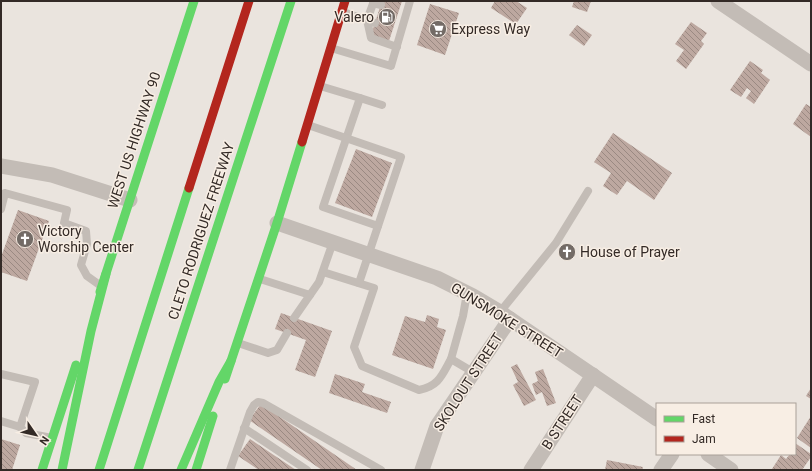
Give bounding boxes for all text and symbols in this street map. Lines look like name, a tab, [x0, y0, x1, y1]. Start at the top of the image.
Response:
fuel station icon: Valero	[377, 7, 397, 27]
place label: Valero	[334, 9, 374, 25]
supermarket icon: Express Way	[428, 19, 448, 39]
place label: Express Way	[451, 21, 530, 37]
street label: WEST US HIGHWAY 90	[104, 70, 164, 210]
street label: CLETO RODRIGUEZ FREEWAY	[165, 140, 237, 322]
place label: Victory Worship Center	[38, 223, 134, 255]
church icon: Victory Worship Center	[15, 229, 35, 249]
church icon: House of Prayer	[557, 242, 577, 262]
place label: House of Prayer	[580, 244, 680, 260]
street label: GUNSMOKE STREET	[448, 279, 566, 361]
street label: SKOLOUT STREET	[430, 329, 506, 434]
street label: B STREET	[538, 391, 586, 452]
legend	[656, 403, 796, 455]
text: Fast	[692, 412, 715, 426]
north arrow	[16, 415, 56, 455]
text: Jam	[692, 432, 716, 446]
text: N	[36, 433, 51, 447]

